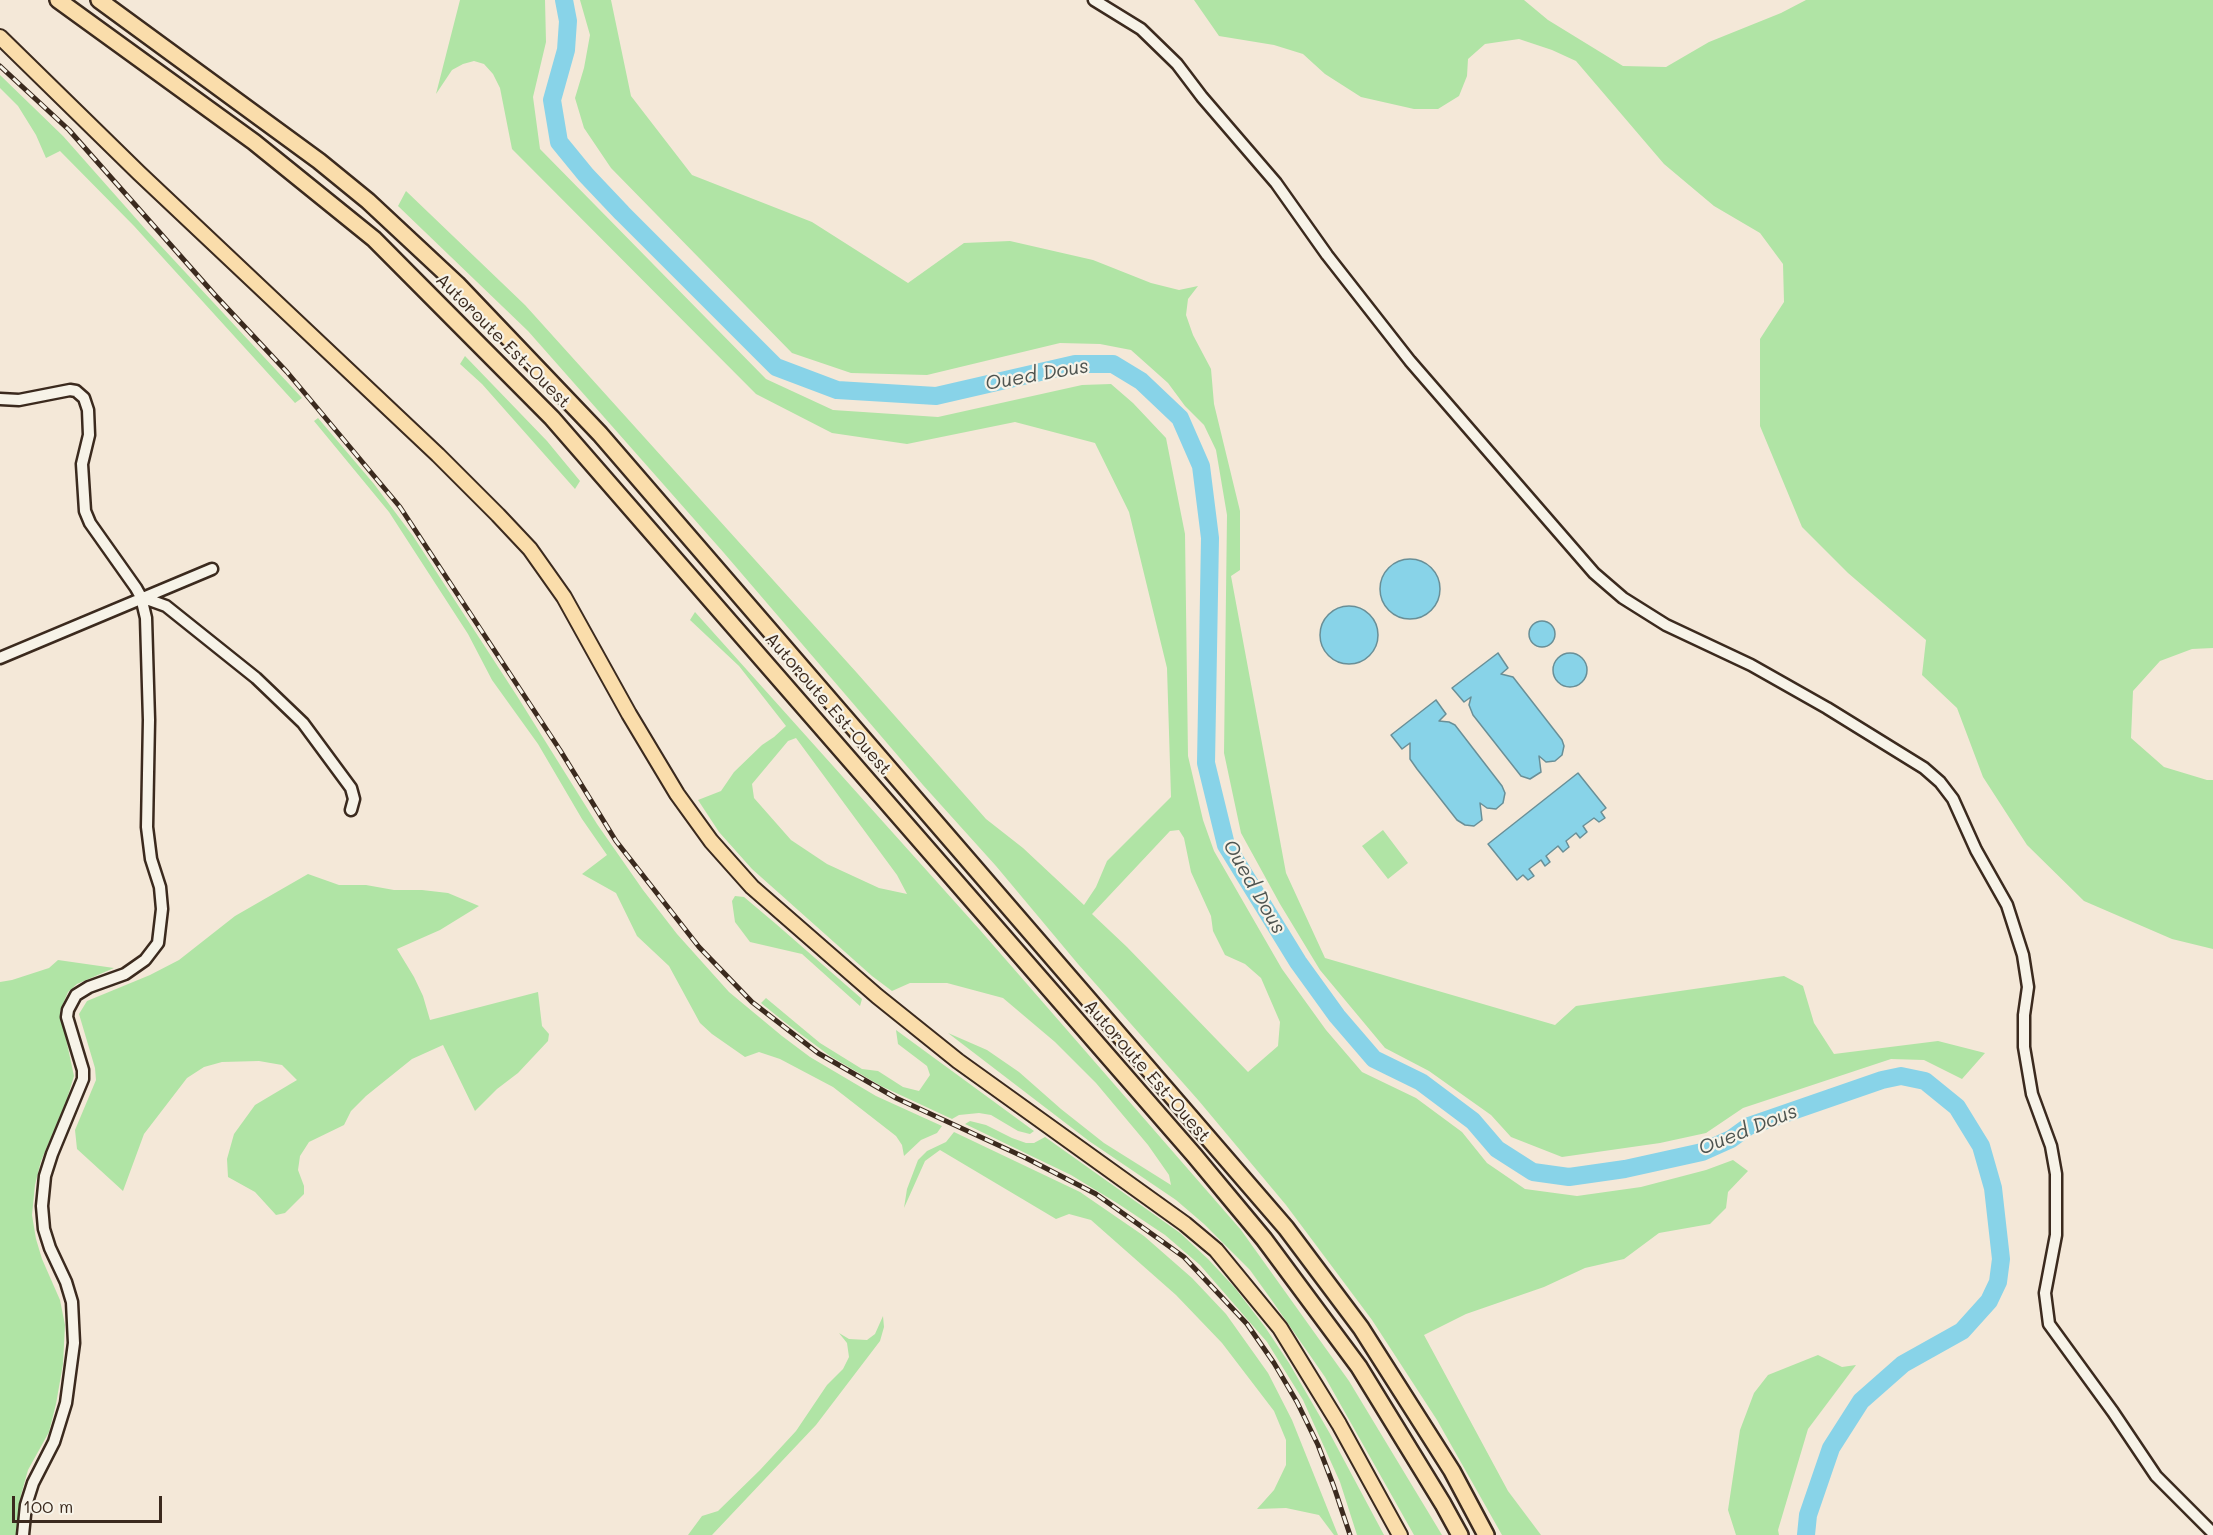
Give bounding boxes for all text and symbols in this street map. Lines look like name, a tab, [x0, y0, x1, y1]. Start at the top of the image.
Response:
street label: Autoroute Est-Ouest	[431, 269, 575, 413]
water label: Oued Dous	[983, 354, 1091, 396]
street label: Autoroute Est-Ouest	[760, 628, 896, 780]
water label: Oued Dous	[1217, 836, 1291, 938]
street label: Autoroute Est-Ouest	[1079, 995, 1215, 1147]
water label: Oued Dous	[1695, 1099, 1801, 1161]
scale bar	[15, 1484, 165, 1522]
text: 100 m	[23, 1494, 73, 1518]

